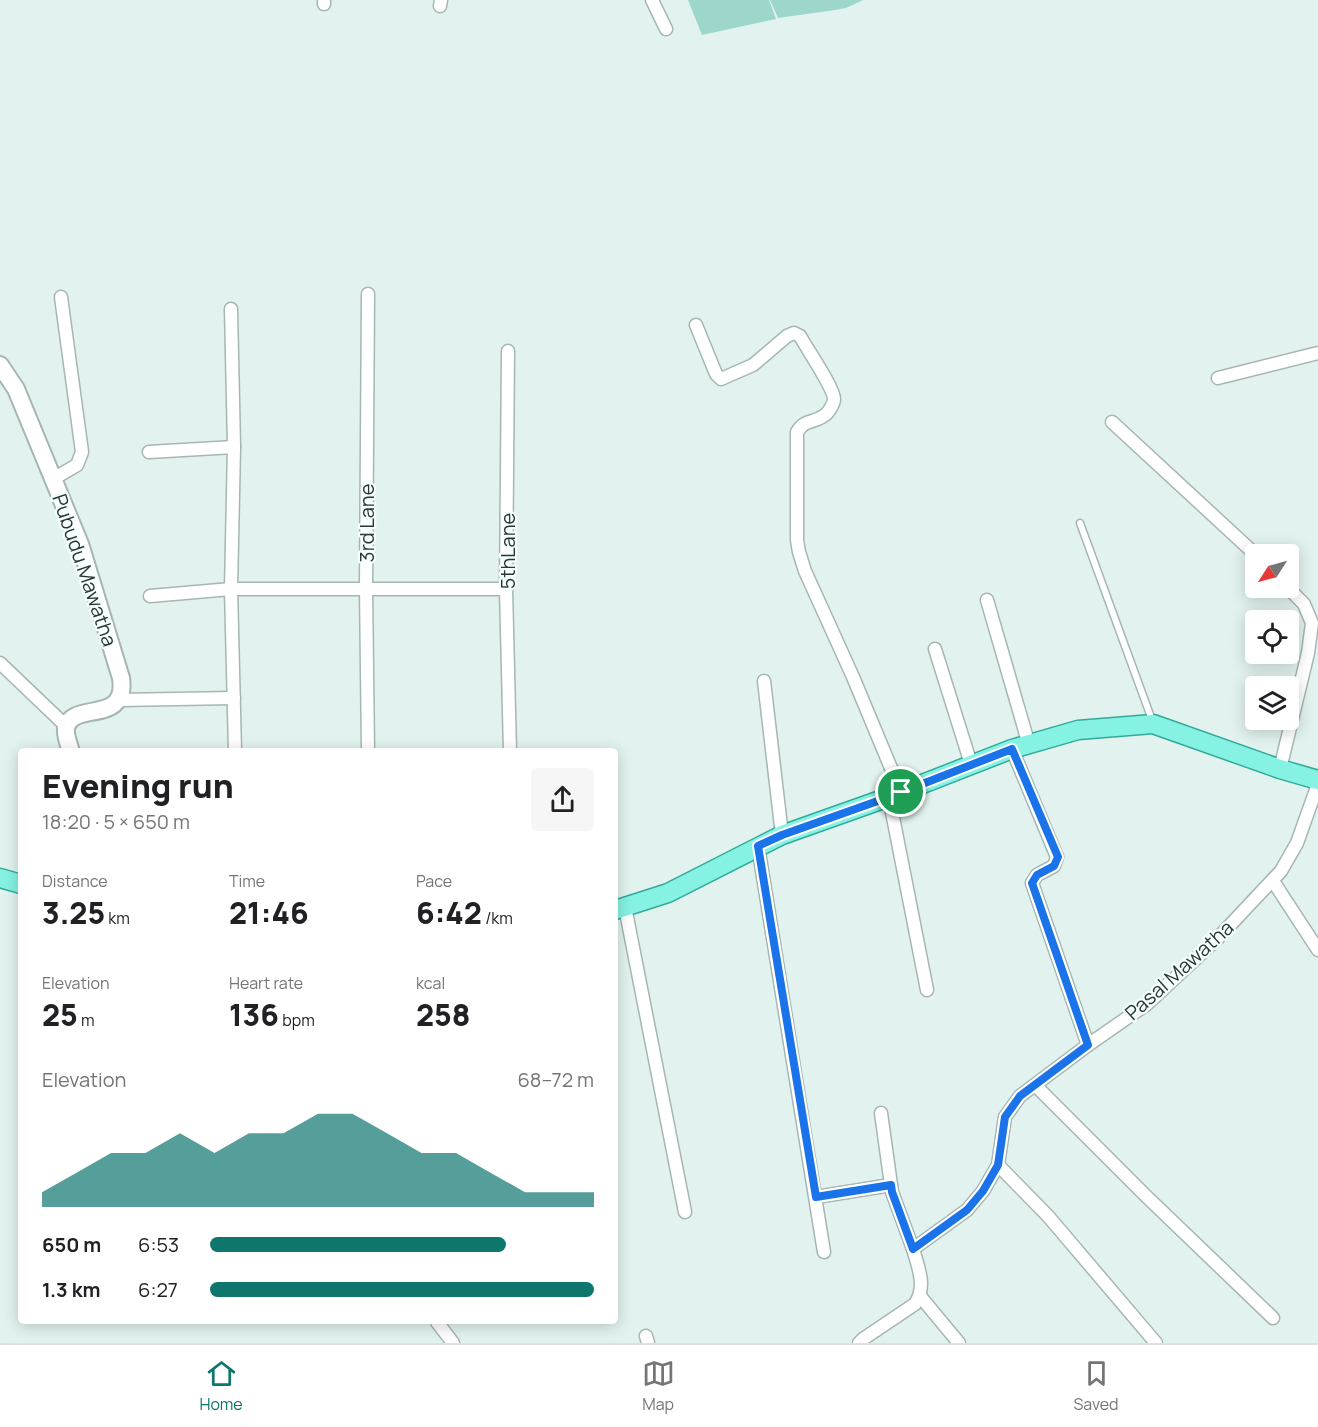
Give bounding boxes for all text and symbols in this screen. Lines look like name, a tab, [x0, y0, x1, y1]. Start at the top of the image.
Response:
street label: 3rd Lane	[353, 484, 380, 562]
street label: Pubudu Mawatha	[46, 490, 124, 650]
street label: 5thLane	[494, 513, 521, 589]
north arrow	[1245, 544, 1299, 598]
map controls	[1245, 544, 1299, 730]
button: locate	[1245, 610, 1299, 664]
button: layers	[1245, 676, 1299, 730]
text: Evening run	[42, 763, 234, 808]
pin	[875, 766, 926, 817]
button: share	[531, 768, 594, 831]
icon: arrive	[884, 775, 917, 808]
text: 18:20 · 5 × 650 m	[42, 808, 190, 835]
text: Distance	[42, 870, 108, 892]
text: Time	[229, 870, 265, 892]
text: Pace	[416, 870, 452, 892]
text: 3.25	[42, 892, 105, 933]
text: 21:46	[229, 892, 309, 933]
text: 6:42	[416, 892, 482, 933]
text: km	[105, 907, 130, 929]
text: /km	[482, 907, 513, 929]
street label: Pasal Mawatha	[1119, 914, 1239, 1026]
text: Elevation	[42, 972, 110, 994]
text: Heart rate	[229, 972, 303, 994]
text: kcal	[416, 972, 445, 994]
text: 25	[42, 994, 78, 1035]
text: 136	[229, 994, 279, 1035]
text: 258	[416, 994, 470, 1035]
text: m	[78, 1009, 95, 1031]
text: bpm	[279, 1009, 315, 1031]
text: Elevation	[42, 1066, 126, 1093]
text: 68–72 m	[517, 1066, 594, 1093]
text: 650 m	[42, 1231, 101, 1258]
text: 6:53	[138, 1231, 179, 1258]
text: 1.3 km	[42, 1276, 100, 1303]
text: 6:27	[138, 1276, 178, 1303]
tab: Home	[199, 1357, 243, 1415]
tab: Map	[642, 1357, 675, 1415]
tab: Saved	[1073, 1357, 1119, 1415]

